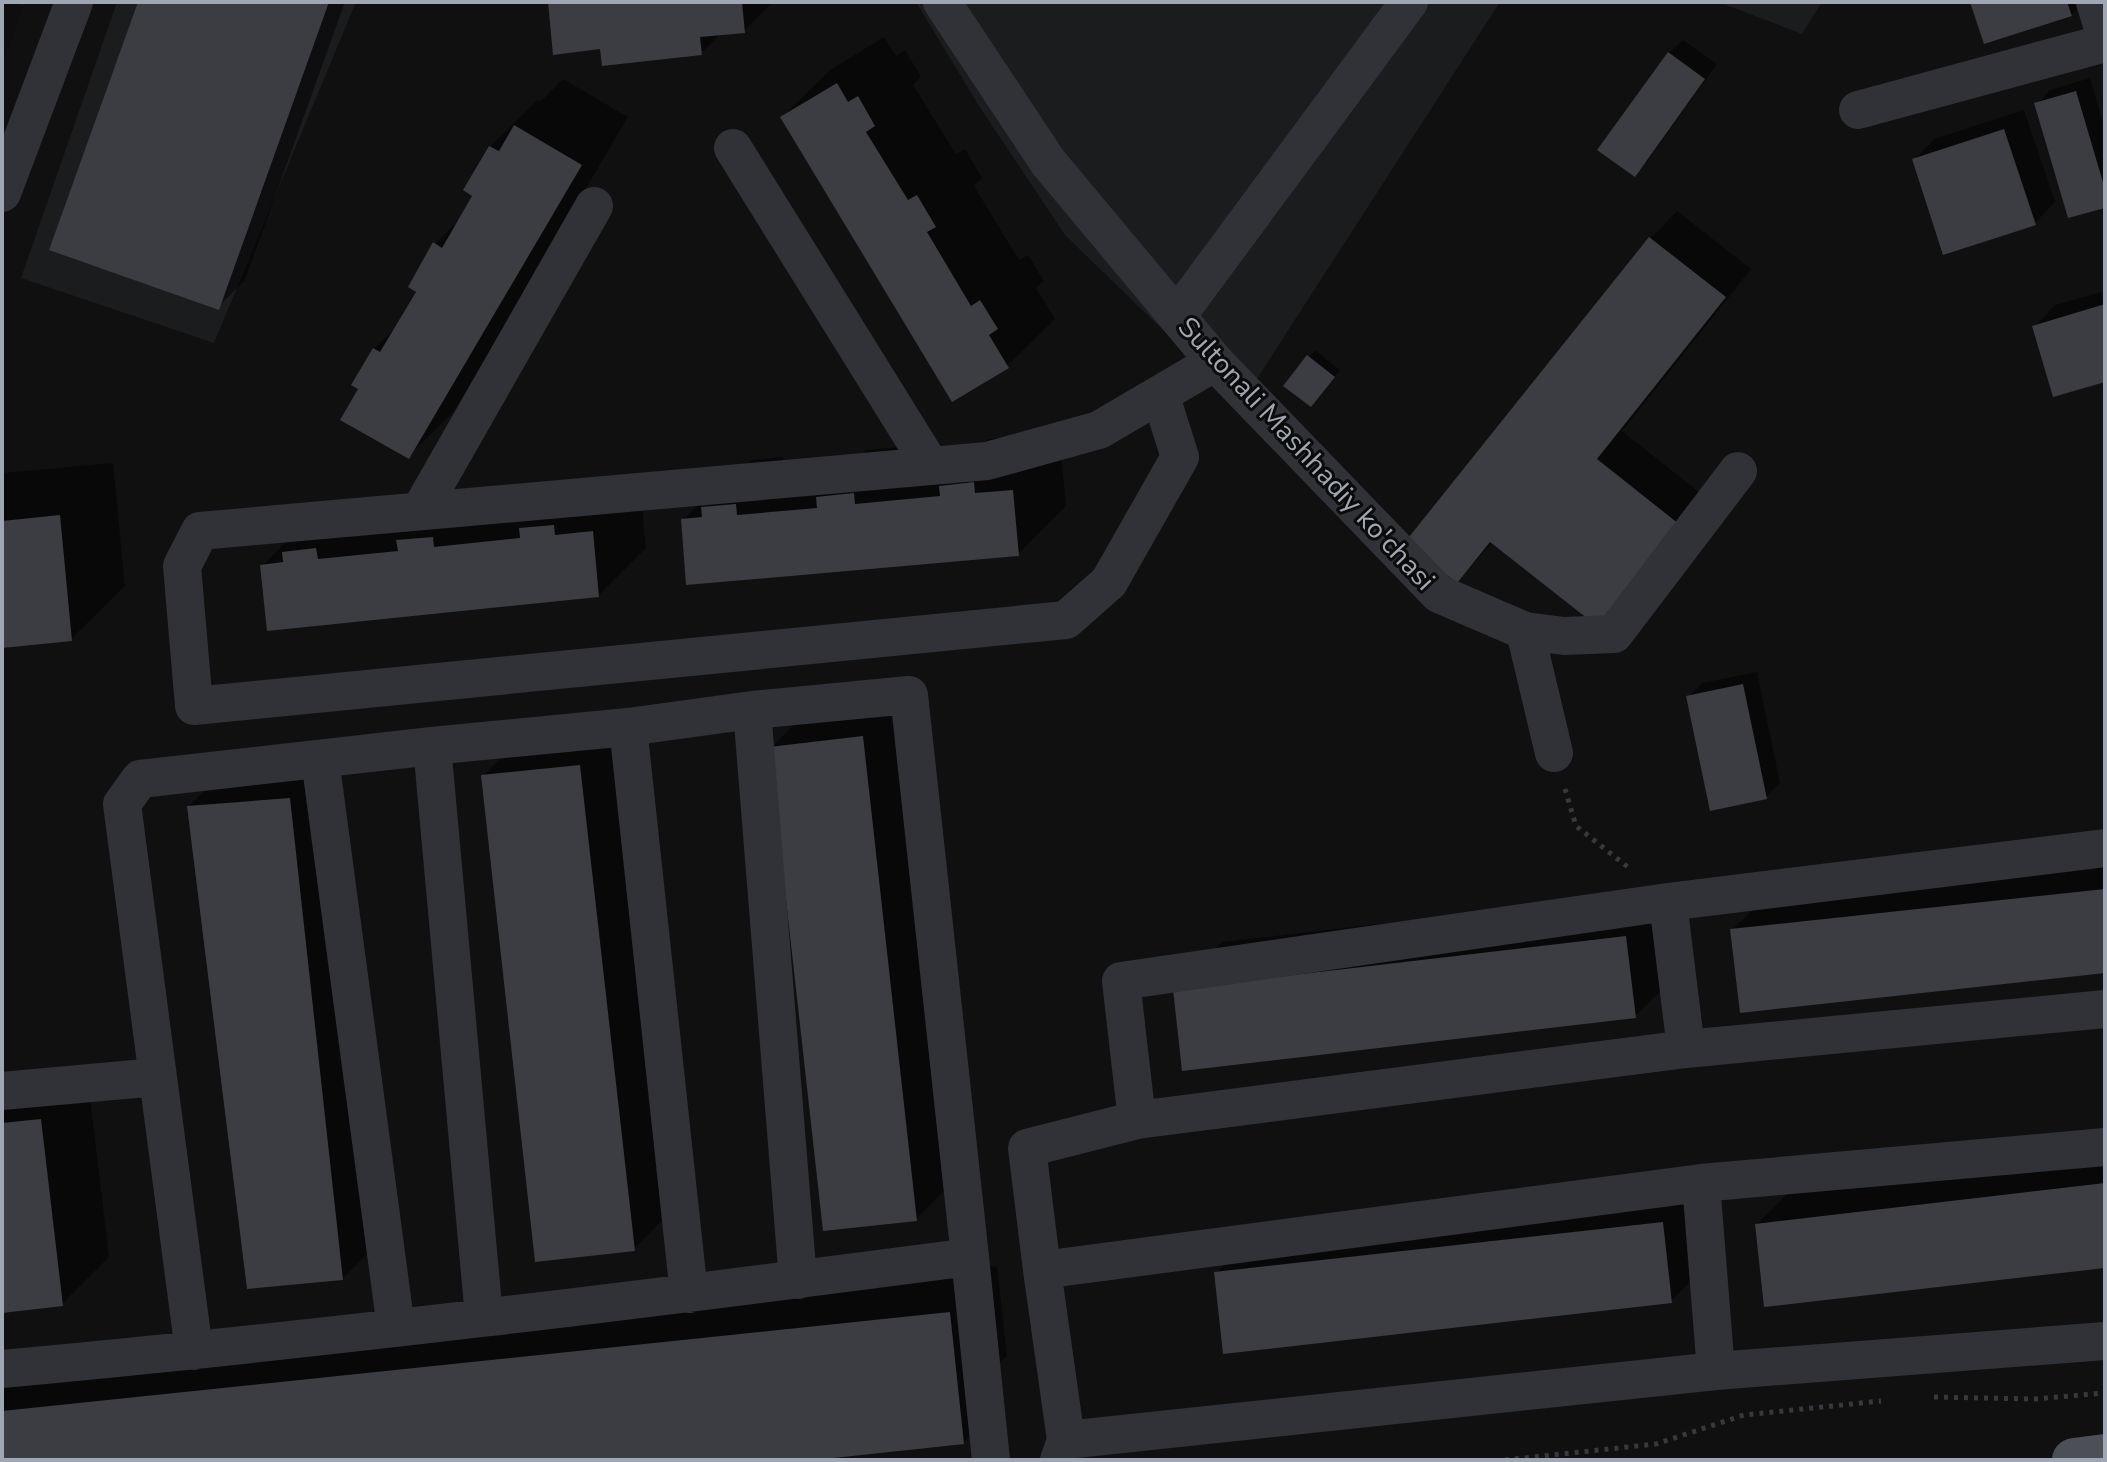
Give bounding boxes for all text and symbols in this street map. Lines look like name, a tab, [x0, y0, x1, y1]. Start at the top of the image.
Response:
street label: Sultonali Mashhadiy ko'chasi	[1169, 309, 1443, 599]

